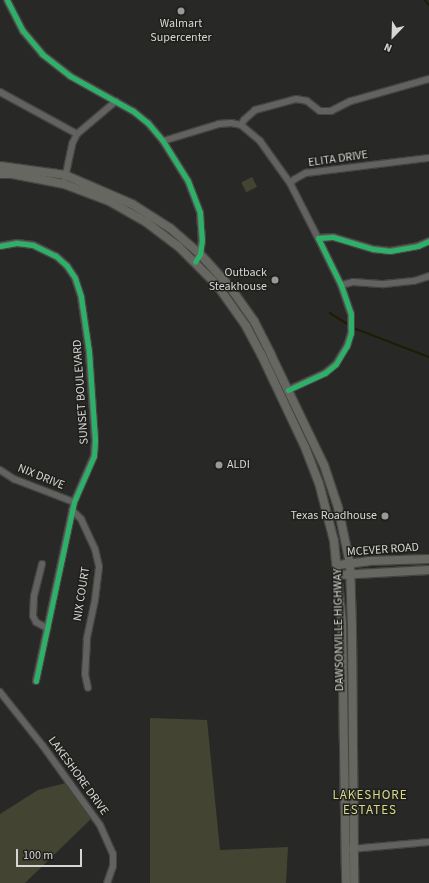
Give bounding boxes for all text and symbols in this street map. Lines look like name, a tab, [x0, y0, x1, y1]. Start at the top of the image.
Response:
marker: Walmart Supercenter	[176, 6, 186, 16]
north arrow	[373, 16, 413, 56]
place label: Walmart Supercenter	[150, 17, 212, 45]
text: N	[382, 39, 394, 56]
street label: ELITA DRIVE	[307, 148, 369, 170]
place label: Outback Steakhouse	[209, 266, 267, 294]
marker: Outback Steakhouse	[270, 275, 280, 285]
street label: SUNSET BOULEVARD	[70, 339, 92, 445]
place label: ALDI	[227, 458, 250, 472]
marker: ALDI	[214, 460, 224, 470]
street label: NIX DRIVE	[15, 461, 67, 493]
place label: Texas Roadhouse	[290, 509, 377, 523]
marker: Texas Roadhouse	[380, 511, 390, 521]
street label: MCEVER ROAD	[346, 540, 420, 560]
street label: NIX COURT	[71, 566, 93, 622]
street label: DAWSONVILLE HIGHWAY	[331, 569, 347, 691]
street label: LAKESHORE DRIVE	[45, 734, 111, 818]
district label: LAKESHORE ESTATES	[332, 788, 408, 819]
scale bar	[18, 841, 84, 867]
text: 100 m	[23, 847, 53, 864]

